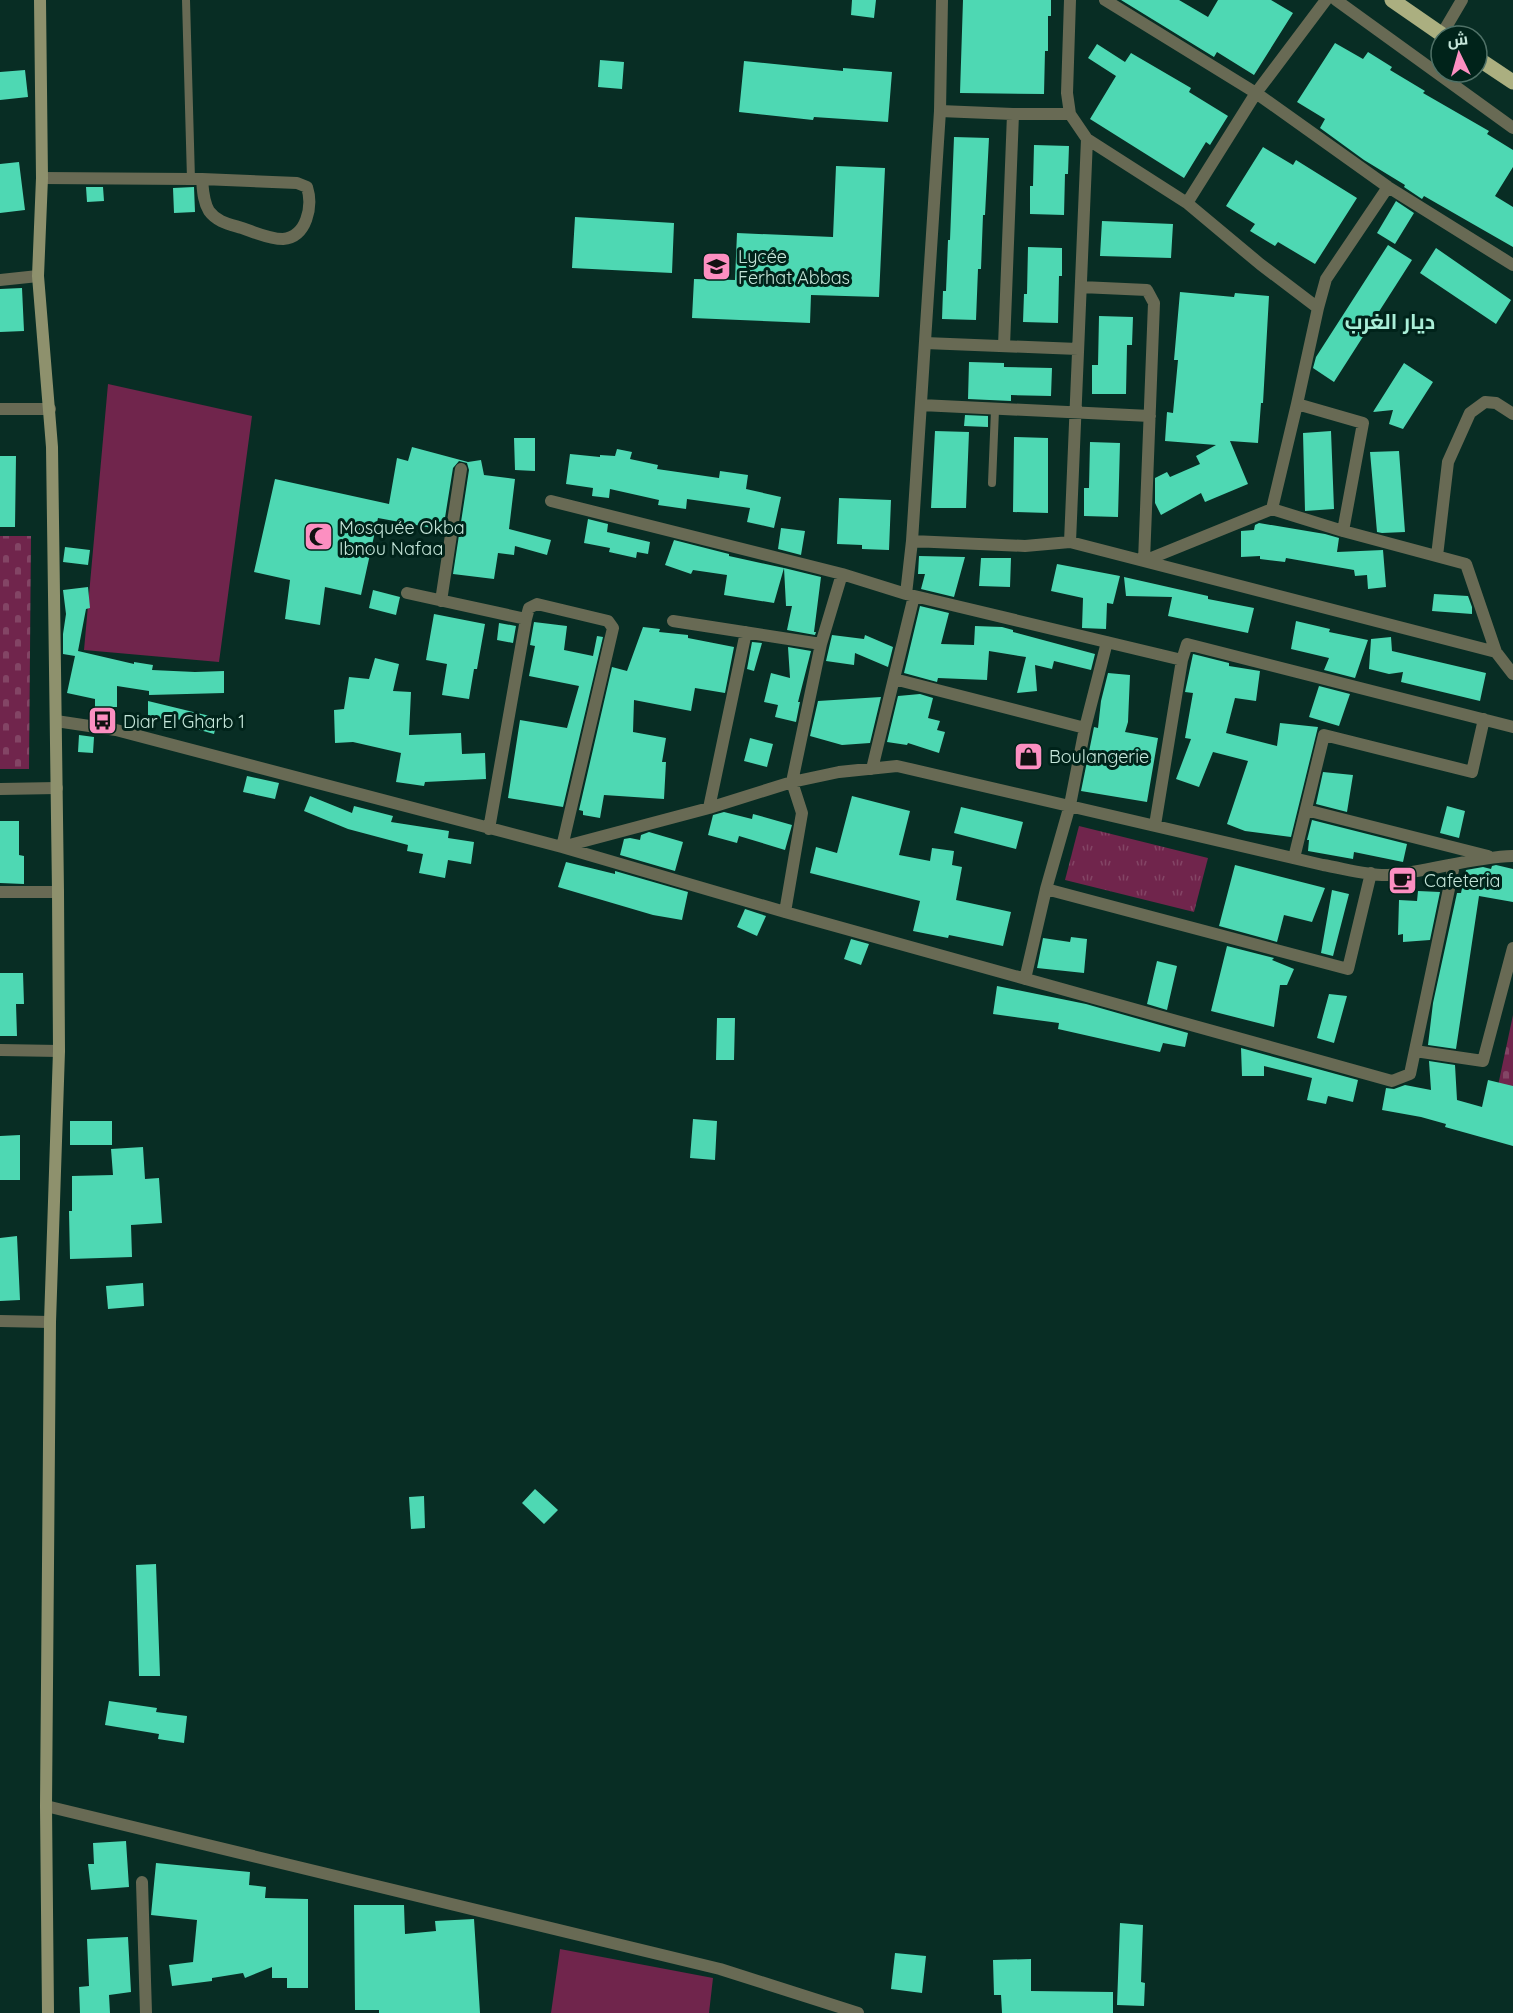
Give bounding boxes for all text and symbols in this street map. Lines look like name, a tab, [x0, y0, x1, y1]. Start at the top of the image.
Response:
north arrow	[1429, 24, 1489, 84]
text: ش	[1447, 28, 1469, 50]
place label: Lycée Ferhat Abbas	[738, 245, 850, 289]
school or university icon: Lycée Ferhat Abbas	[701, 250, 733, 282]
district label: ديار الغرب	[1345, 308, 1435, 334]
place label: Mosquée Okba Ibnou Nafaa	[339, 516, 465, 560]
mosque icon: Mosquée Okba Ibnou Nafaa	[302, 521, 334, 553]
bus stop icon: Diar El Gharb 1	[86, 705, 118, 737]
place label: Diar El Gharb 1	[123, 710, 245, 733]
shop icon: Boulangerie	[1012, 740, 1044, 772]
place label: Boulangerie	[1049, 745, 1149, 768]
cafe icon: Cafeteria	[1387, 864, 1419, 896]
place label: Cafeteria	[1424, 869, 1501, 892]

